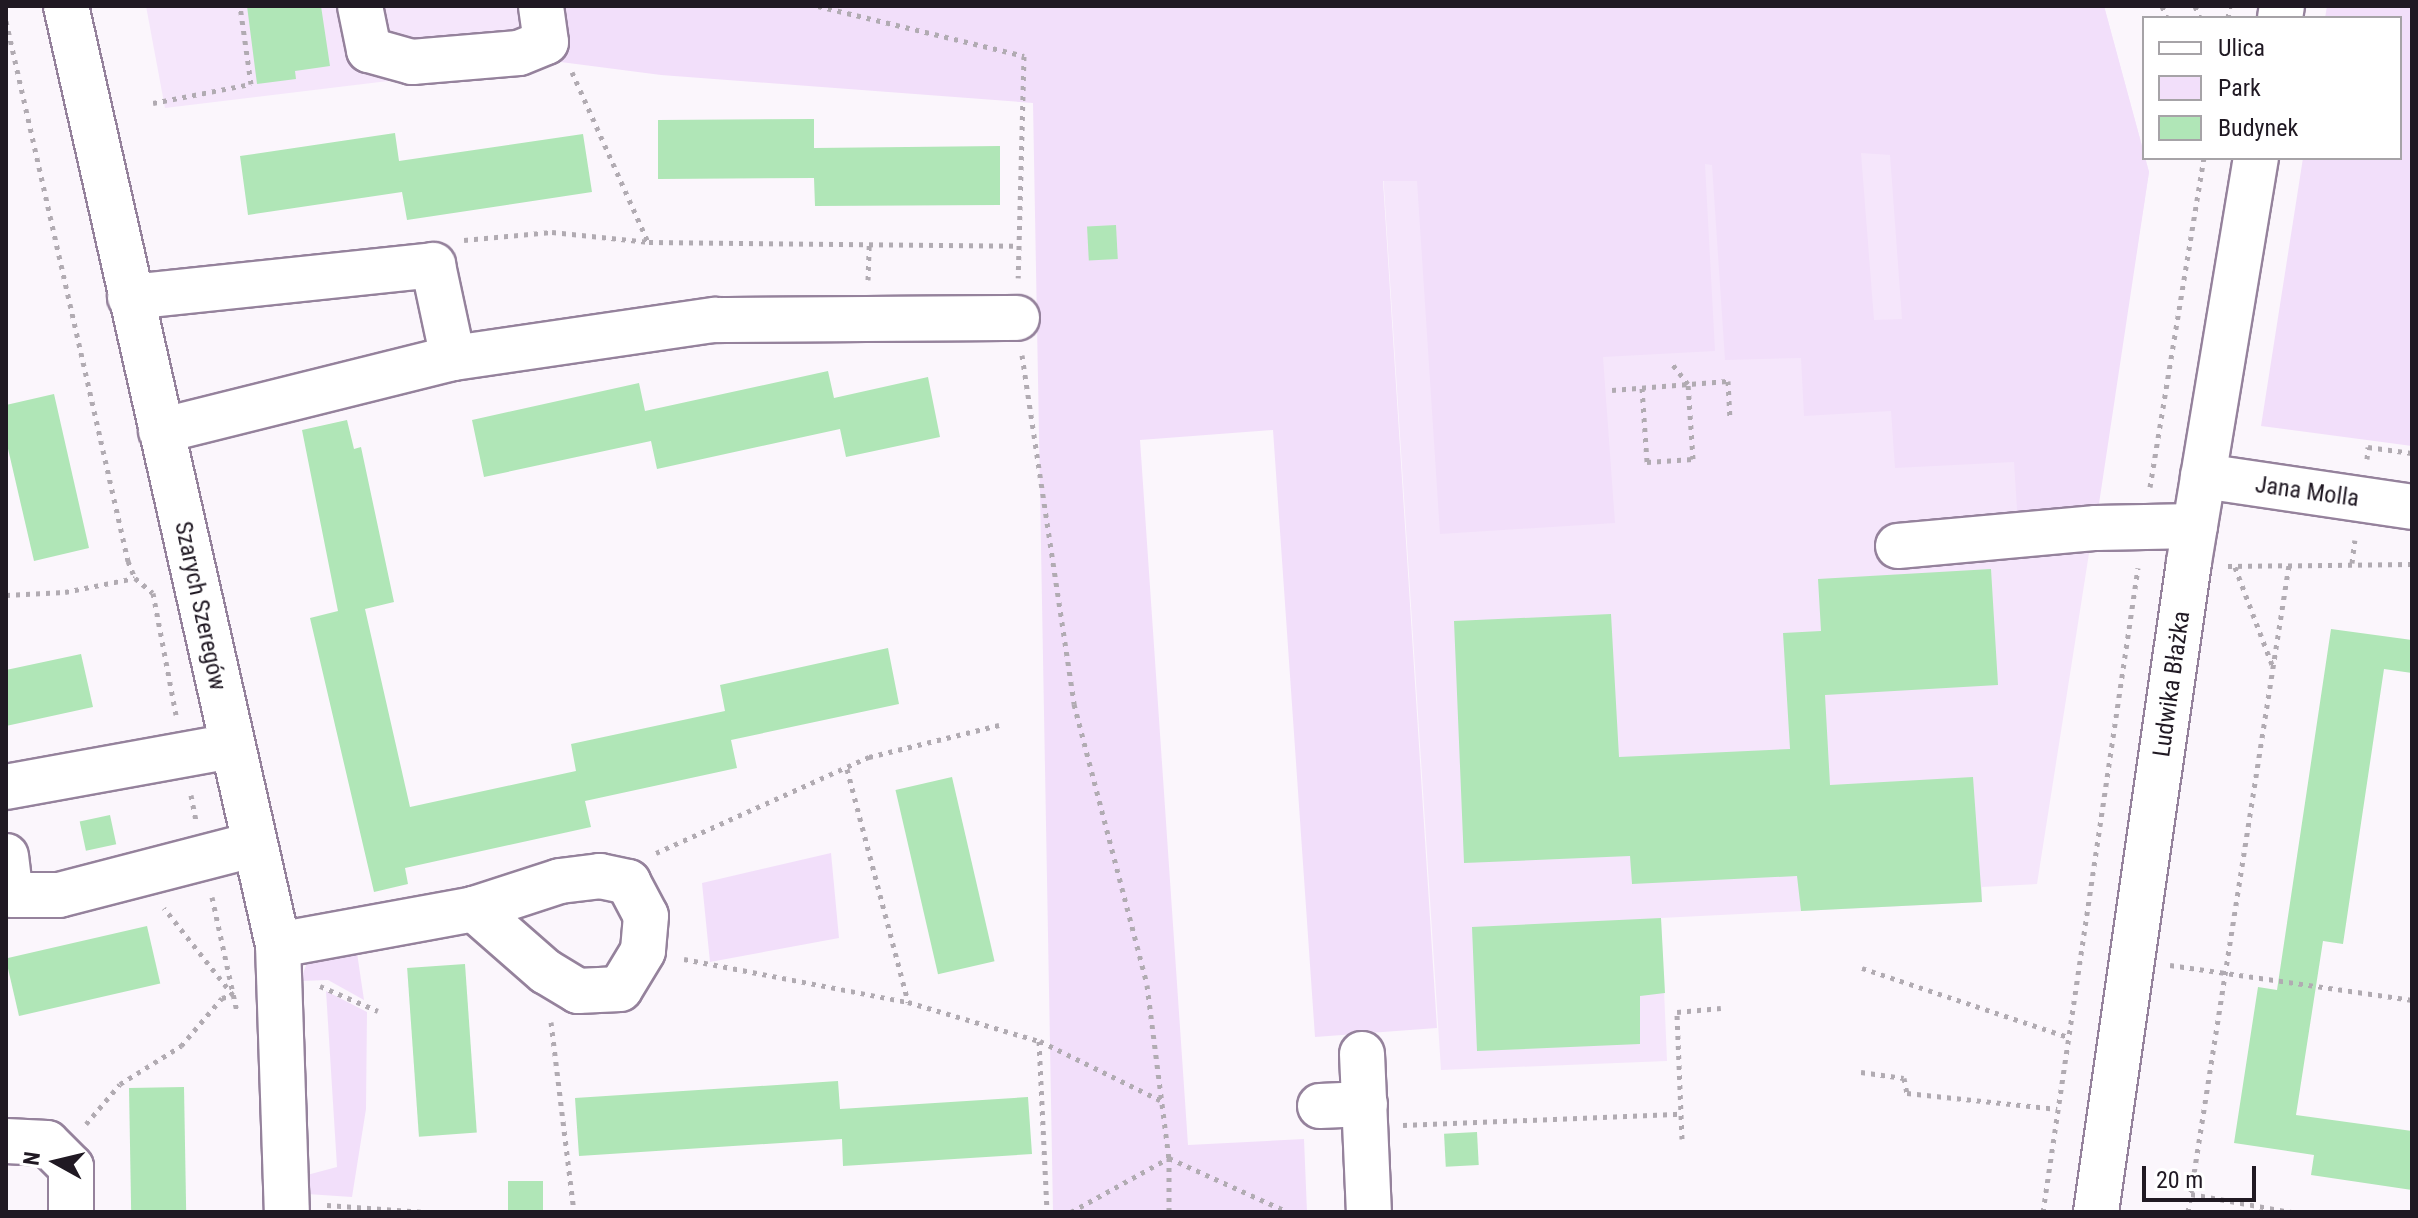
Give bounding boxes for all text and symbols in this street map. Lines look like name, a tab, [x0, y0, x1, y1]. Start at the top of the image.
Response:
legend	[2142, 16, 2402, 160]
text: Ulica	[2218, 34, 2265, 62]
text: Park	[2218, 74, 2261, 102]
text: Budynek	[2218, 114, 2298, 142]
street label: Jana Molla	[2253, 470, 2361, 514]
street label: Szarych Szeregów	[168, 519, 232, 693]
street label: Ludwika Błażka	[2148, 609, 2196, 759]
north arrow	[16, 1122, 96, 1202]
text: N	[18, 1150, 45, 1167]
scale bar	[2146, 1150, 2260, 1200]
text: 20 m	[2156, 1166, 2203, 1194]

